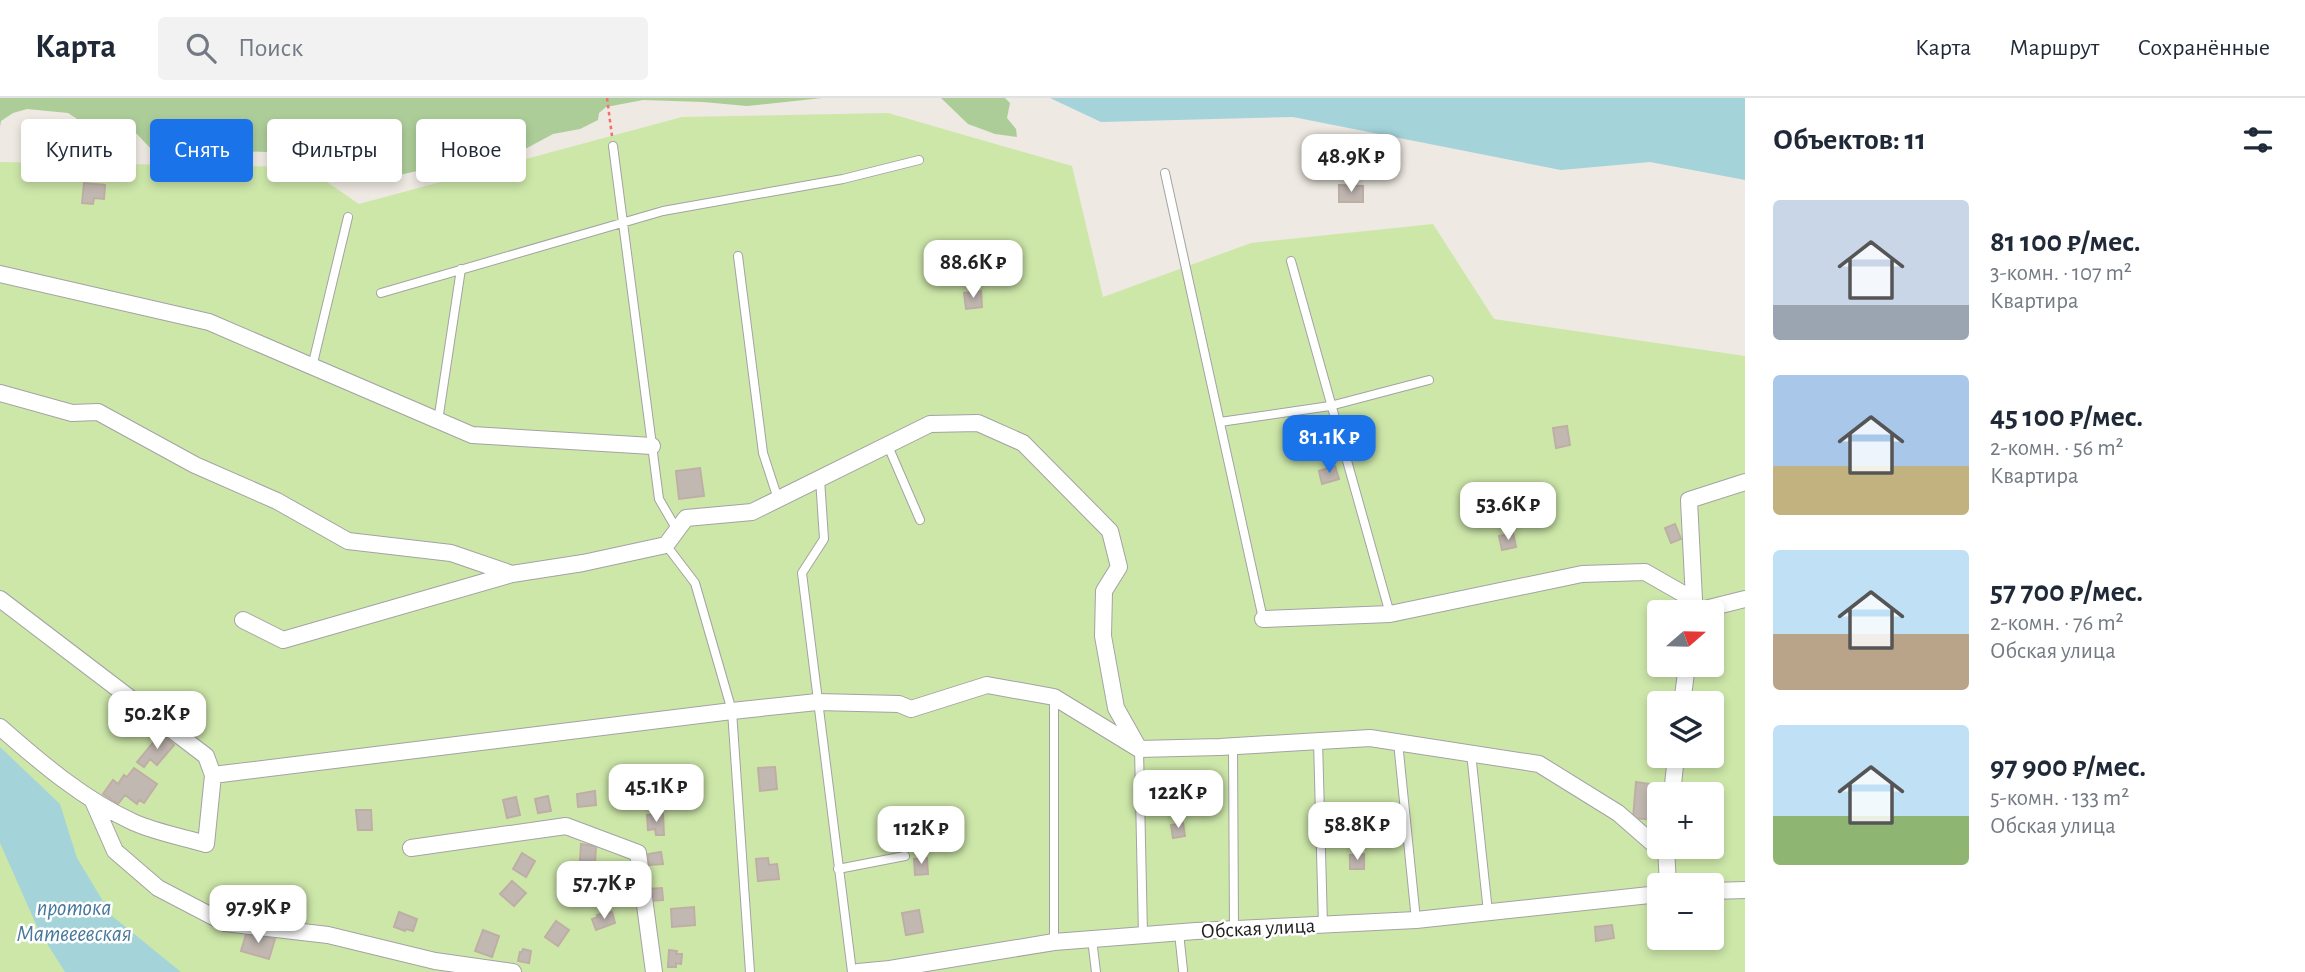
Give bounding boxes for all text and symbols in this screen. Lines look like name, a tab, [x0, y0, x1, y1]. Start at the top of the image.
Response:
search box	[158, 17, 648, 80]
icon: search	[182, 29, 220, 67]
text: Карта	[35, 31, 116, 64]
text: Поиск	[238, 35, 303, 61]
text: Карта	[1915, 36, 1971, 60]
text: Маршрут	[2009, 36, 2099, 60]
text: Сохранённые	[2137, 36, 2270, 60]
chip: Купить	[21, 119, 136, 182]
chip: Снять	[150, 119, 253, 182]
chip: Фильтры	[267, 119, 402, 182]
chip: Новое	[416, 119, 526, 182]
icon: filters	[2239, 121, 2277, 159]
text: Объектов: 11	[1773, 125, 1926, 155]
pin: 48.9K ₽	[1286, 134, 1416, 194]
text: 48.9K ₽	[1318, 145, 1384, 168]
text: 81 100 ₽/мес.	[1990, 227, 2141, 257]
icon: home	[1829, 228, 1913, 312]
pin: 88.6K ₽	[908, 240, 1038, 300]
text: 88.6K ₽	[940, 251, 1006, 274]
text: 3-комн. · 107 m²	[1990, 262, 2132, 285]
text: Квартира	[1990, 290, 2078, 313]
text: 45 100 ₽/мес.	[1990, 402, 2143, 432]
icon: home	[1829, 403, 1913, 487]
pin: 81.1K ₽	[1264, 416, 1394, 475]
text: 81.1K ₽	[1299, 426, 1359, 449]
text: 2-комн. · 56 m²	[1990, 437, 2124, 460]
text: Квартира	[1990, 465, 2078, 488]
pin: 53.6K ₽	[1443, 482, 1573, 542]
text: 53.6K ₽	[1476, 493, 1540, 516]
text: 57 700 ₽/мес.	[1990, 577, 2143, 607]
icon: home	[1829, 578, 1913, 662]
north arrow	[1647, 600, 1724, 677]
map controls	[1647, 600, 1724, 950]
text: 2-комн. · 76 m²	[1990, 612, 2124, 635]
text: Обская улица	[1990, 640, 2116, 663]
button: layers	[1647, 691, 1724, 768]
pin: 50.2K ₽	[92, 692, 222, 751]
text: 50.2K ₽	[124, 702, 190, 725]
text: 97 900 ₽/мес.	[1990, 752, 2146, 782]
icon: home	[1829, 753, 1913, 837]
pin: 45.1K ₽	[591, 764, 721, 824]
pin: 122K ₽	[1121, 770, 1235, 830]
text: 45.1K ₽	[625, 775, 687, 798]
text: 122K ₽	[1149, 781, 1207, 804]
button: +	[1647, 782, 1724, 859]
text: 5-комн. · 133 m²	[1990, 787, 2129, 810]
pin: 58.8K ₽	[1292, 802, 1422, 862]
pin: 112K ₽	[864, 806, 978, 866]
text: 58.8K ₽	[1324, 813, 1390, 836]
text: Обская улица	[1990, 815, 2116, 838]
text: 112K ₽	[893, 817, 949, 840]
pin: 57.7K ₽	[539, 862, 669, 921]
text: 57.7K ₽	[573, 872, 635, 895]
button: −	[1647, 873, 1724, 950]
pin: 97.9K ₽	[193, 886, 323, 945]
text: 97.9K ₽	[225, 896, 291, 919]
water label: протока Матвеевская	[16, 897, 132, 946]
street label: Обская улица	[1200, 915, 1316, 942]

